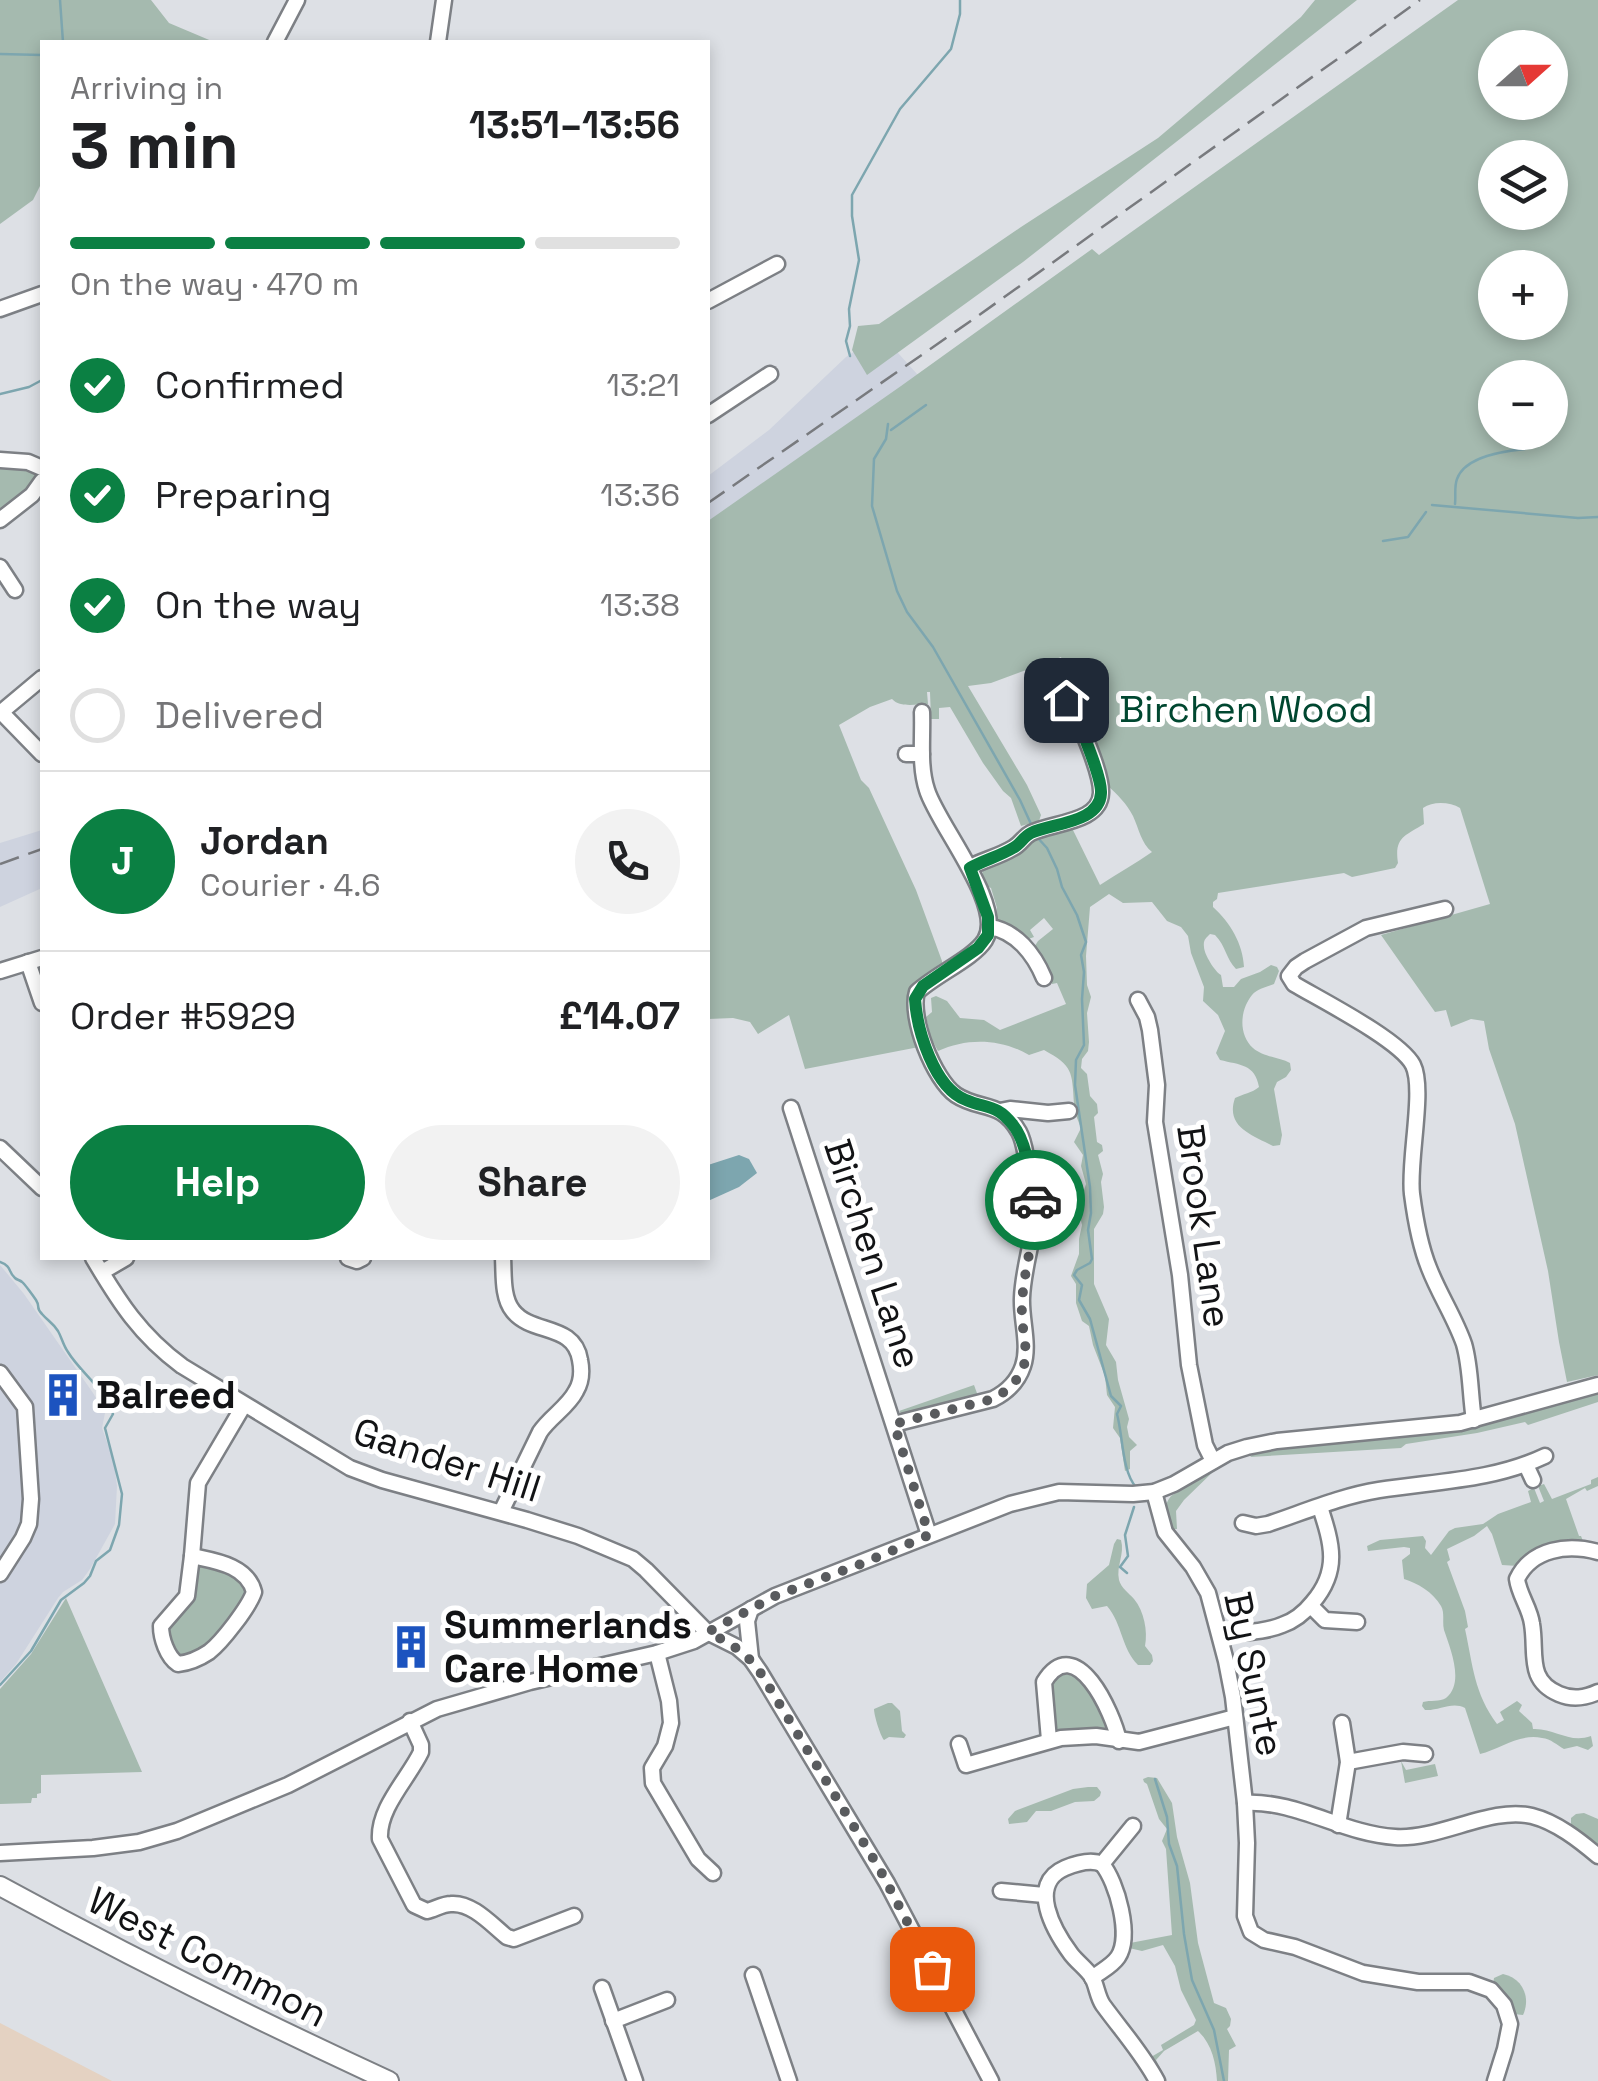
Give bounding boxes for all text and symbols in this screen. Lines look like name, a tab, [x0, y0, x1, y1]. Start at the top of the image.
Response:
north arrow	[1478, 30, 1568, 120]
map controls	[1478, 30, 1568, 450]
text: Arriving in	[70, 68, 223, 108]
text: 13:51–13:56	[469, 101, 680, 149]
text: 3 min	[70, 104, 239, 187]
button: layers	[1478, 140, 1568, 230]
button: +	[1478, 250, 1568, 340]
text: On the way · 470 m	[70, 264, 359, 304]
icon: check	[70, 358, 125, 413]
button: −	[1478, 360, 1568, 450]
text: Confirmed	[155, 361, 345, 409]
text: 13:21	[607, 365, 680, 405]
icon: check	[70, 468, 125, 523]
text: Preparing	[155, 471, 332, 519]
text: 13:36	[600, 475, 680, 515]
icon: check	[70, 578, 125, 633]
text: On the way	[155, 581, 361, 629]
text: 13:38	[600, 585, 680, 625]
pin	[1024, 658, 1109, 743]
icon: home	[1039, 673, 1094, 728]
park label: Birchen Wood	[1119, 685, 1373, 733]
text: Delivered	[155, 691, 324, 739]
button: phone	[575, 809, 680, 914]
text: Jordan	[200, 817, 329, 865]
text: J	[111, 837, 134, 885]
text: Courier · 4.6	[200, 865, 381, 905]
text: Order #5929	[70, 992, 296, 1040]
text: £14.07	[559, 992, 680, 1040]
street label: Brook Lane	[1166, 1121, 1242, 1331]
button: Help	[70, 1125, 365, 1240]
button: Share	[385, 1125, 680, 1240]
street label: Birchen Lane	[813, 1133, 933, 1375]
courier	[985, 1150, 1085, 1250]
icon: car	[1008, 1173, 1063, 1228]
building icon: Balreed	[39, 1371, 87, 1419]
place label: Balreed	[96, 1371, 236, 1419]
street label: Gander Hill	[347, 1407, 547, 1513]
street label: By Sunte	[1213, 1587, 1295, 1761]
place label: Summerlands Care Home	[444, 1601, 692, 1693]
building icon: Summerlands Care Home	[387, 1623, 435, 1671]
street label: West Common	[80, 1876, 336, 2038]
pin	[890, 1927, 975, 2012]
icon: bag	[905, 1942, 960, 1997]

